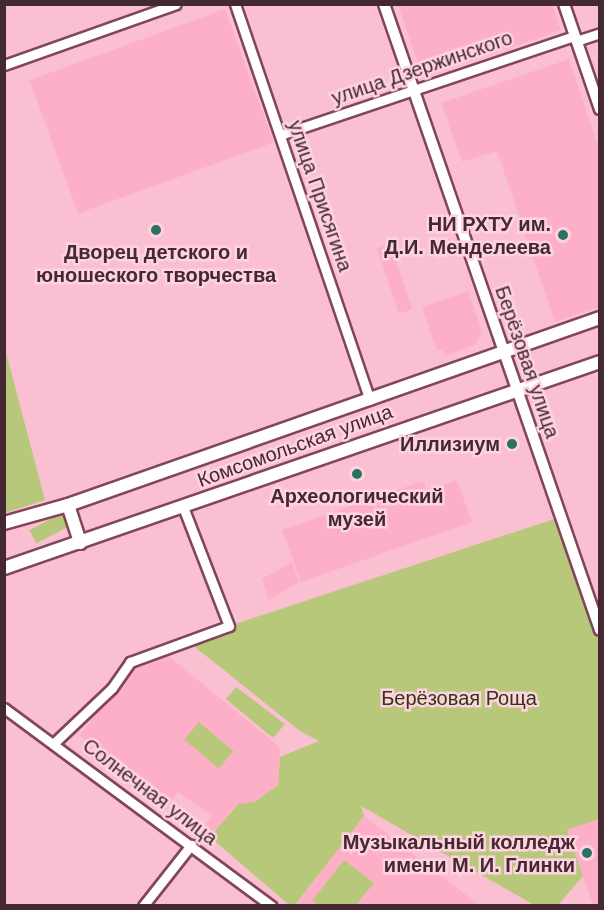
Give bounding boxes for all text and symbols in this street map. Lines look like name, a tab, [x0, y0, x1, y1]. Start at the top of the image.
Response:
street label: улица Дзержинского	[328, 26, 516, 110]
street label: улица Присягина	[283, 117, 357, 275]
place label: НИ РХТУ им. Д.И. Менделеева	[384, 212, 551, 259]
marker: Дворец детского и юношеского творчества	[149, 223, 163, 237]
marker: НИ РХТУ им. Д.И. Менделеева	[556, 228, 570, 242]
place label: Дворец детского и юношеского творчества	[36, 240, 276, 287]
street label: Берёзовая улица	[490, 283, 564, 441]
street label: Комсомольская улица	[194, 399, 396, 493]
place label: Иллизиум	[400, 432, 500, 456]
marker: Иллизиум	[505, 437, 519, 451]
marker: Археологический музей	[350, 467, 364, 481]
place label: Археологический музей	[270, 484, 444, 531]
park label: Берёзовая Роща	[381, 686, 537, 710]
street label: Солнечная улица	[78, 734, 222, 850]
place label: Музыкальный колледж имени М. И. Глинки	[343, 830, 575, 877]
marker: Музыкальный колледж имени М. И. Глинки	[580, 846, 594, 860]

